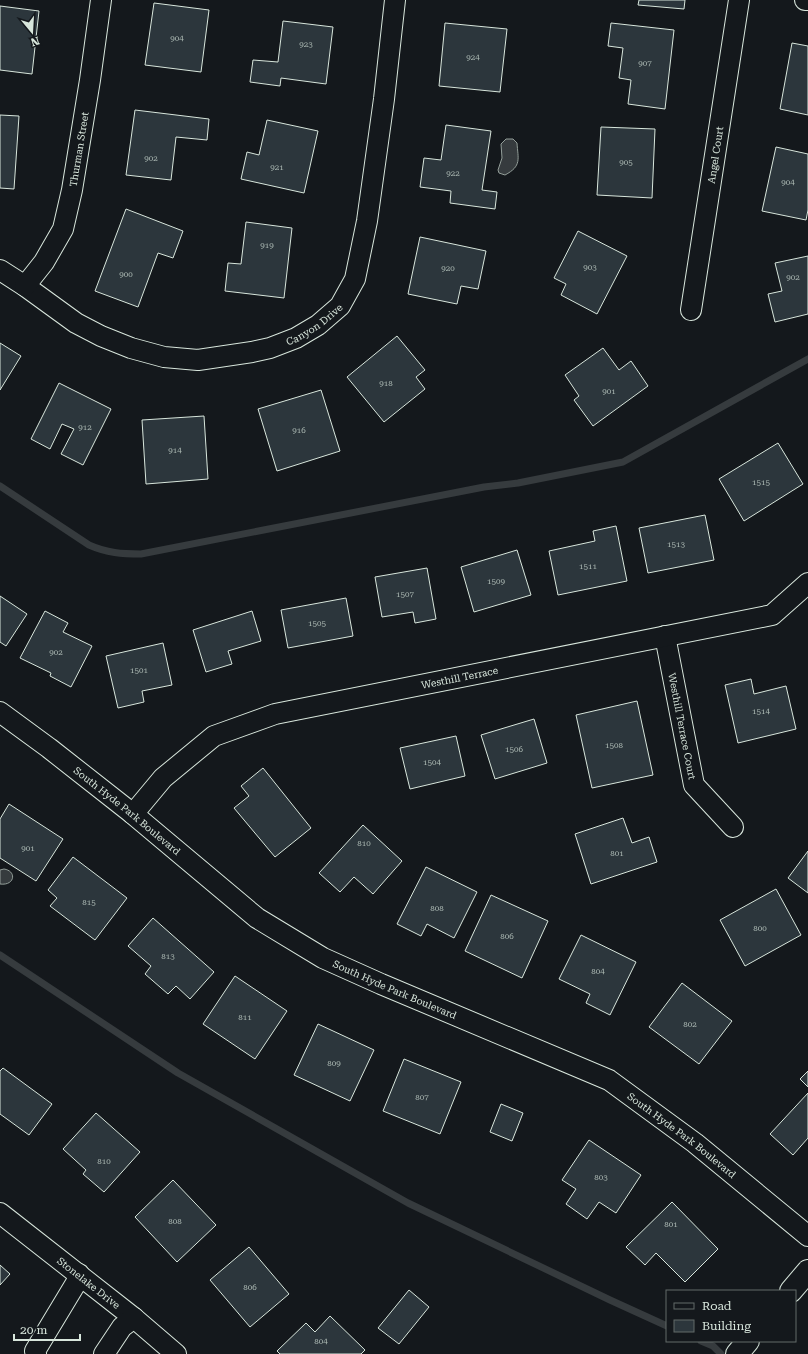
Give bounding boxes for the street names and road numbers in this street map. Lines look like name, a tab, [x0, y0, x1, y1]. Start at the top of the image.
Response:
street label: Thurman Street	[67, 111, 90, 187]
street label: Angel Court	[705, 125, 725, 184]
street label: Canyon Drive	[284, 301, 345, 347]
street label: Westhill Terrace	[420, 664, 500, 690]
street label: Westhill Terrace Court	[667, 672, 698, 781]
street label: South Hyde Park Boulevard	[72, 764, 183, 857]
street label: South Hyde Park Boulevard	[331, 958, 459, 1021]
street label: South Hyde Park Boulevard	[626, 1090, 739, 1180]
street label: Stonelake Drive	[55, 1255, 123, 1311]

